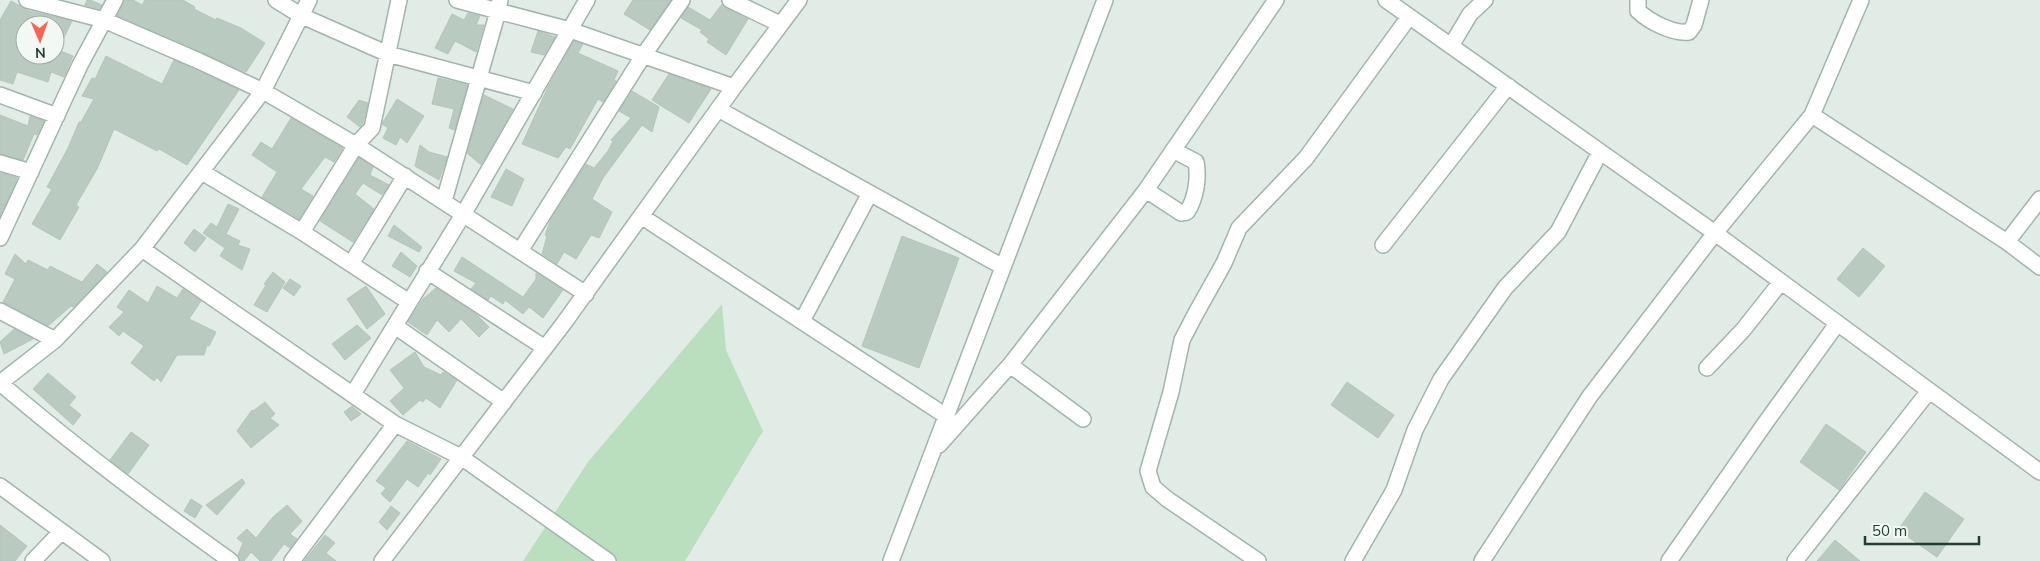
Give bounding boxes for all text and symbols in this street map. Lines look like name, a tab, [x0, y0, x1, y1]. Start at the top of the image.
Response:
north arrow	[15, 15, 65, 65]
text: N	[35, 44, 46, 62]
scale bar	[1865, 514, 1979, 546]
text: 50 m	[1872, 521, 1907, 540]

